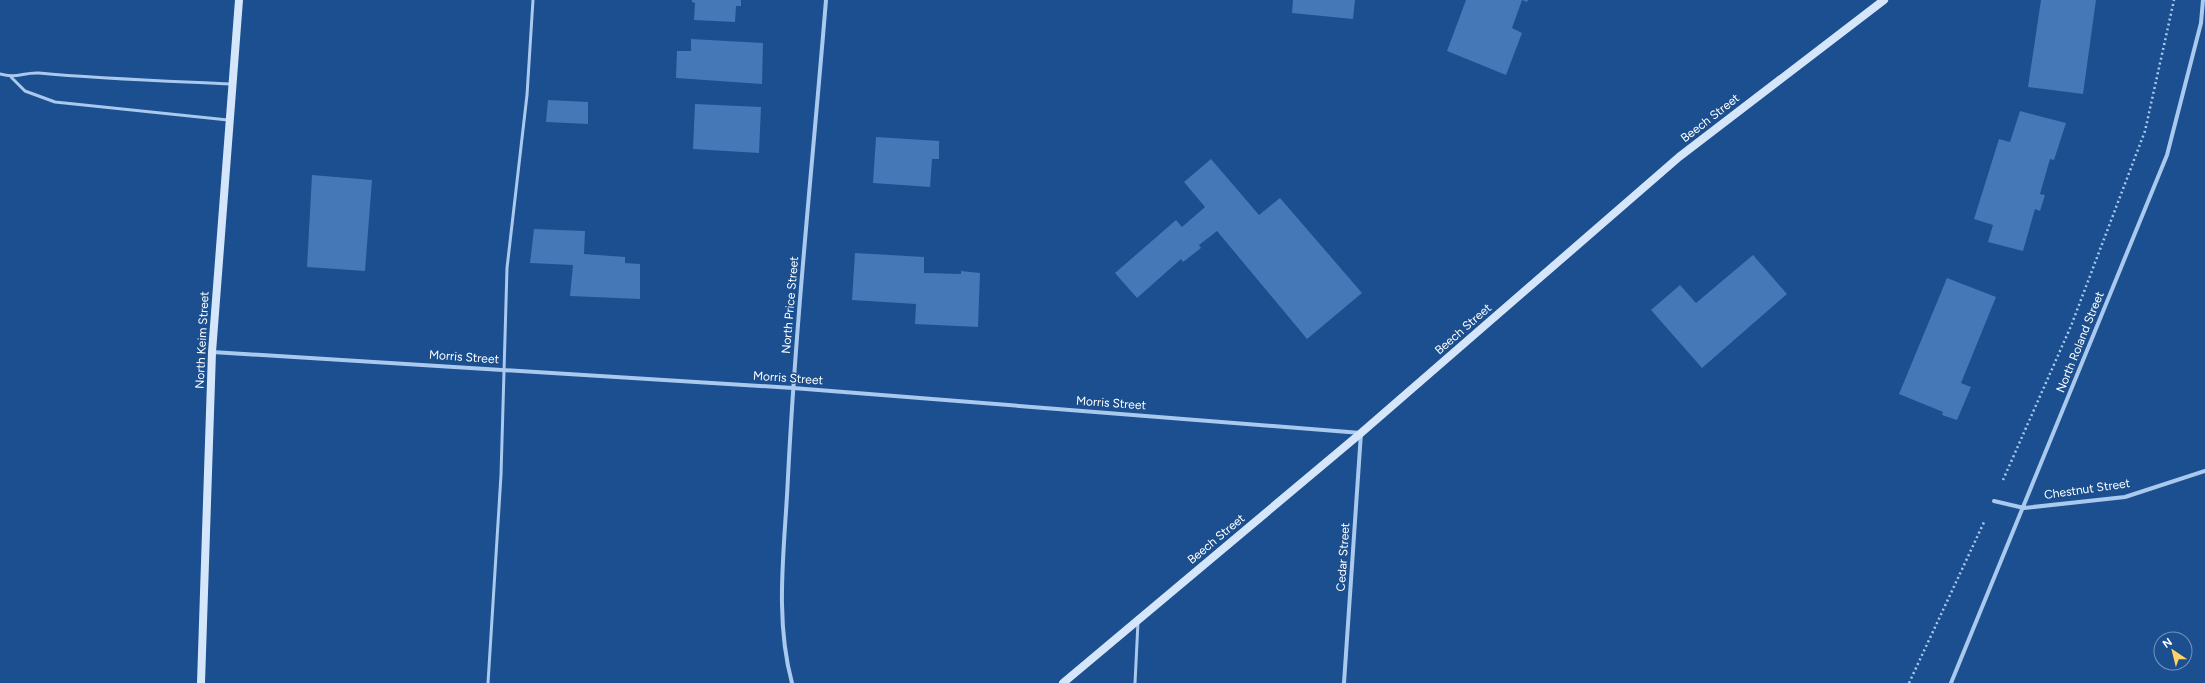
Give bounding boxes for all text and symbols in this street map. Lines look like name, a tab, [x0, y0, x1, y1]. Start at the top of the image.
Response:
street label: Beech Street	[1678, 91, 1742, 145]
street label: North Price Street	[779, 255, 801, 354]
street label: North Roland Street	[2053, 289, 2107, 395]
street label: North Keim Street	[192, 290, 212, 389]
street label: Beech Street	[1432, 300, 1494, 357]
street label: Morris Street	[429, 348, 500, 366]
street label: Morris Street	[753, 369, 824, 387]
street label: Morris Street	[1076, 394, 1147, 412]
street label: Chestnut Street	[2043, 476, 2131, 502]
street label: Beech Street	[1185, 511, 1248, 567]
street label: Cedar Street	[1334, 522, 1352, 592]
north arrow	[2153, 631, 2193, 671]
text: N	[2160, 635, 2175, 651]

